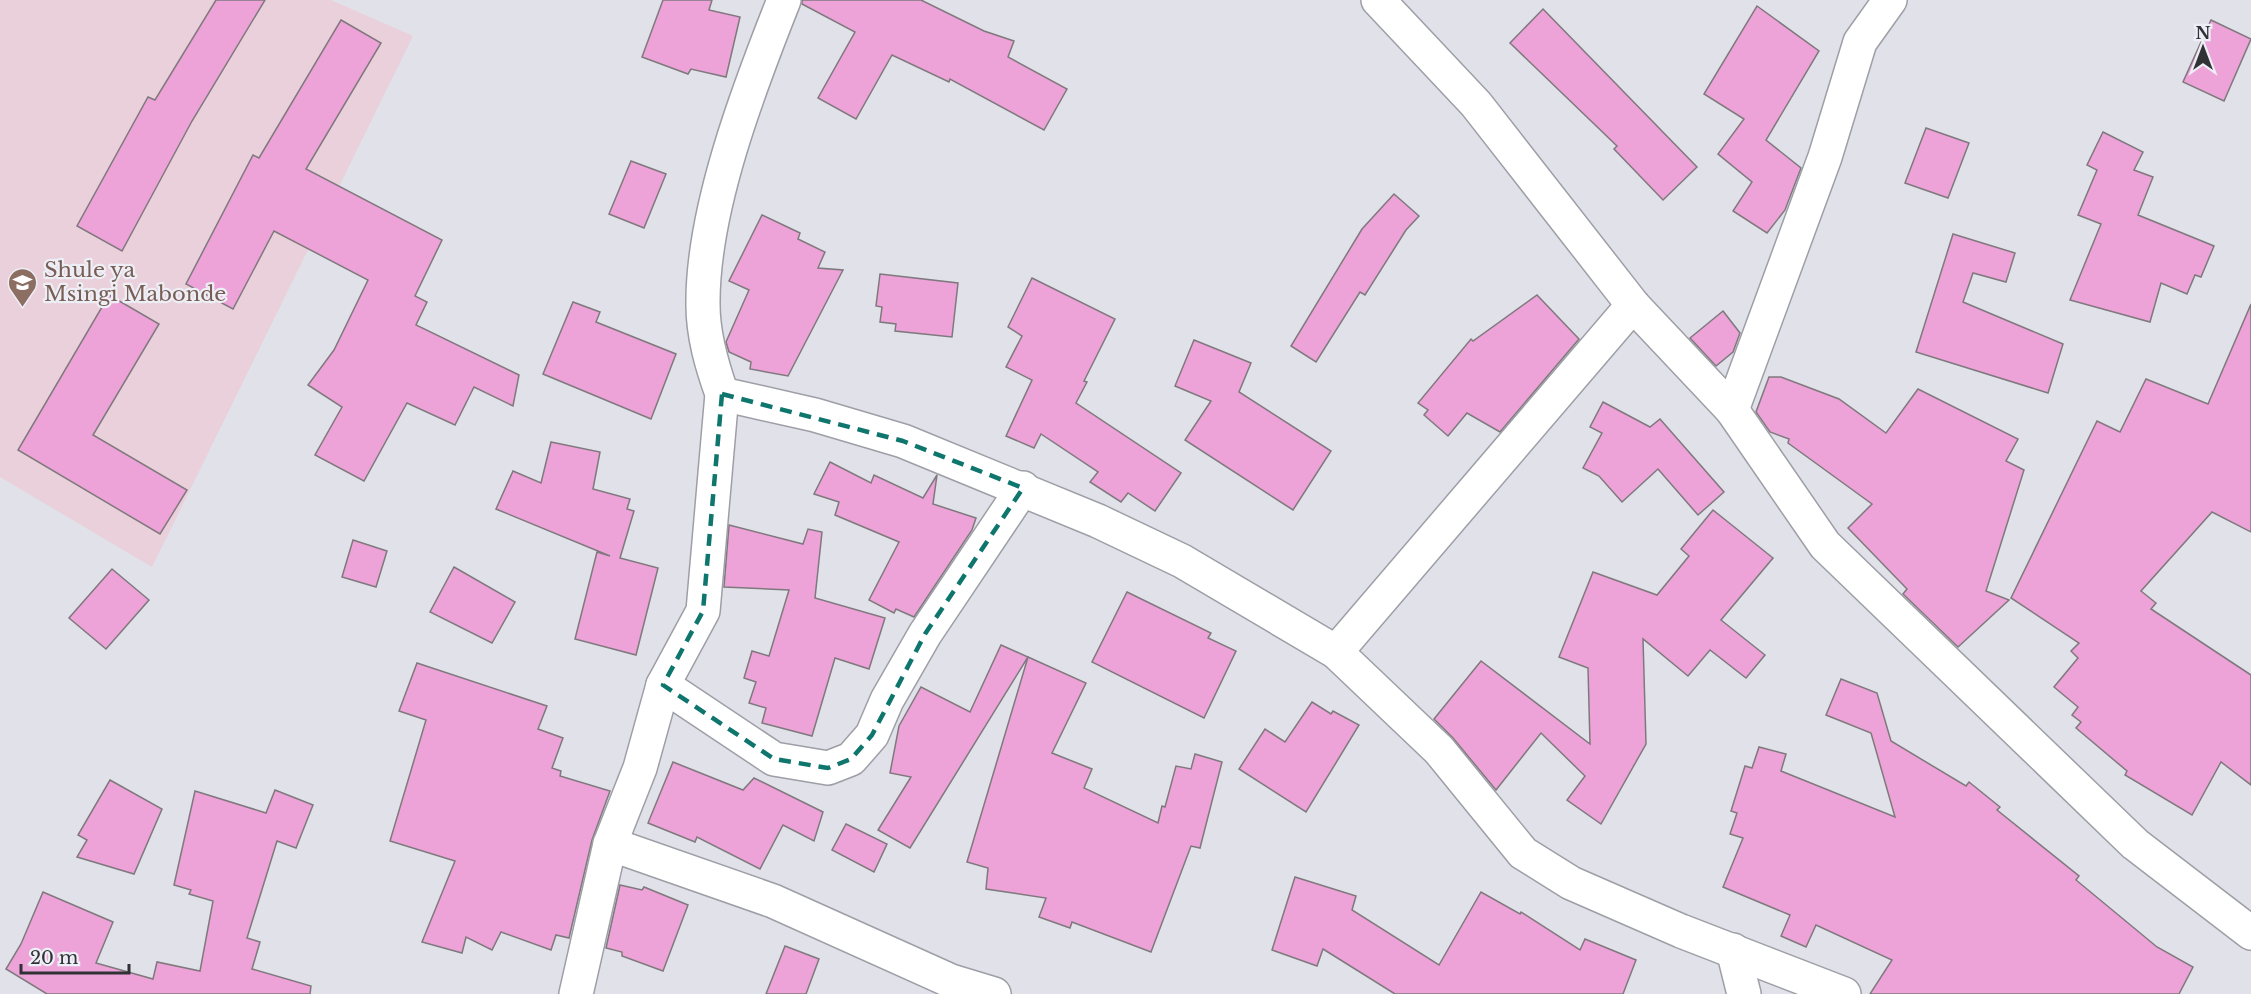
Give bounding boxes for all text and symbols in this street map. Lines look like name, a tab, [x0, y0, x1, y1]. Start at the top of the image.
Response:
north arrow	[2173, 18, 2233, 78]
text: N	[2195, 23, 2211, 43]
place label: Shule ya Msingi Mabonde	[44, 257, 226, 307]
school or university icon: Shule ya Msingi Mabonde	[7, 266, 39, 308]
scale bar	[21, 937, 129, 975]
text: 20 m	[30, 947, 78, 969]

